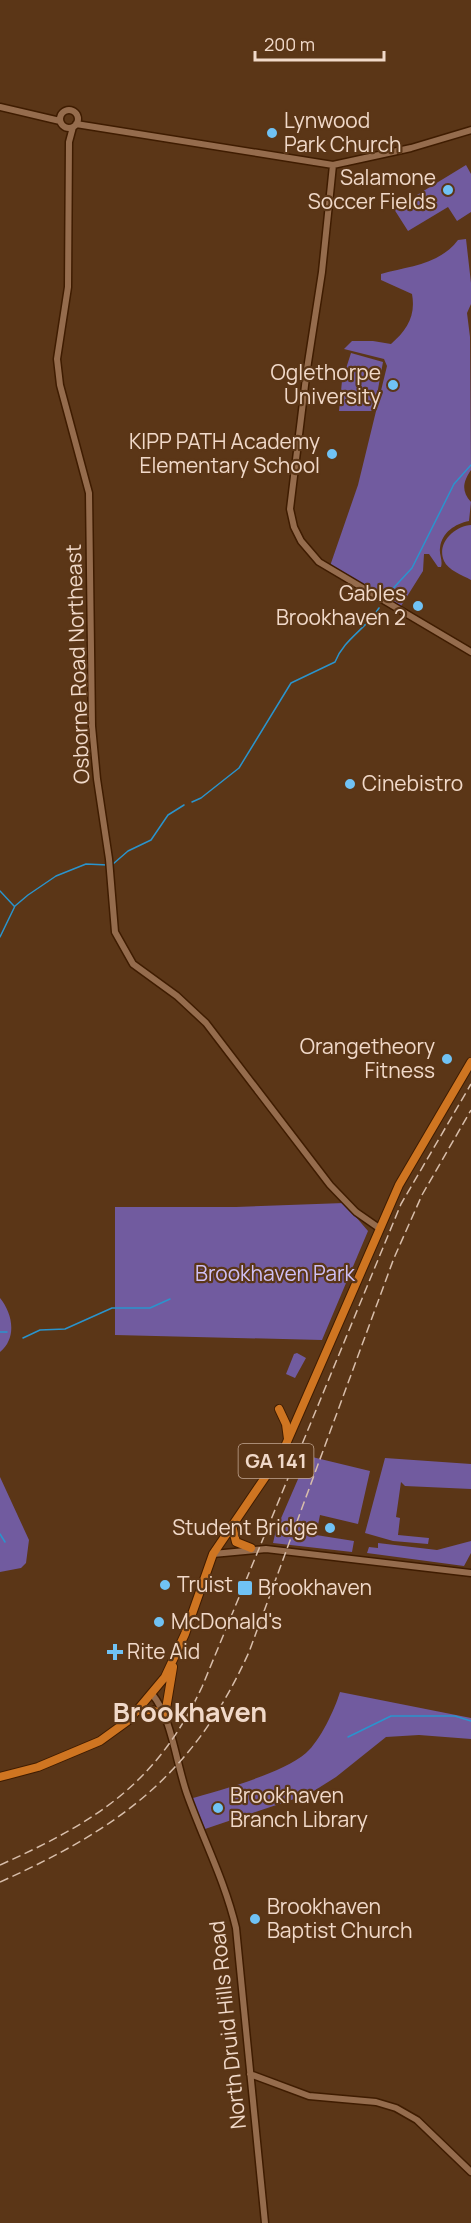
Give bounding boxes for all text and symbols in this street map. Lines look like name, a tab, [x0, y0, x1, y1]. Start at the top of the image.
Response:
scale bar	[255, 24, 384, 62]
text: 200 m	[264, 32, 315, 56]
place label: Lynwood Park Church	[284, 106, 401, 158]
marker: Lynwood Park Church	[265, 126, 279, 140]
place label: Salamone Soccer Fields	[308, 163, 436, 215]
marker: Salamone Soccer Fields	[441, 183, 455, 197]
place label: Oglethorpe University	[271, 358, 381, 410]
marker: Oglethorpe University	[386, 378, 400, 392]
place label: KIPP PATH Academy Elementary School	[129, 427, 320, 479]
marker: KIPP PATH Academy Elementary School	[325, 447, 339, 461]
street label: Osborne Road Northeast	[59, 544, 95, 784]
place label: Gables Brookhaven 2	[276, 579, 406, 631]
marker: Gables Brookhaven 2	[411, 599, 425, 613]
place label: Cinebistro	[362, 769, 463, 797]
marker: Cinebistro	[343, 777, 357, 791]
place label: Orangetheory Fitness	[300, 1032, 435, 1084]
marker: Orangetheory Fitness	[440, 1052, 454, 1066]
park label: Brookhaven Park	[195, 1259, 356, 1287]
road number: GA 141	[238, 1444, 314, 1478]
place label: Student Bridge	[172, 1513, 318, 1541]
marker: Student Bridge	[323, 1521, 337, 1535]
place label: Truist	[177, 1570, 233, 1598]
place label: Brookhaven	[258, 1573, 372, 1601]
marker: Truist	[158, 1578, 172, 1592]
marker: Brookhaven	[236, 1579, 254, 1597]
place label: McDonald's	[171, 1607, 282, 1635]
marker: McDonald's	[152, 1615, 166, 1629]
place label: Rite Aid	[127, 1637, 200, 1665]
marker: Rite Aid	[108, 1645, 122, 1659]
district label: Brookhaven	[113, 1693, 267, 1730]
place label: Brookhaven Branch Library	[230, 1781, 368, 1833]
marker: Brookhaven Branch Library	[211, 1801, 225, 1815]
place label: Brookhaven Baptist Church	[267, 1892, 412, 1944]
marker: Brookhaven Baptist Church	[248, 1912, 262, 1926]
street label: North Druid Hills Road	[202, 1920, 252, 2131]

